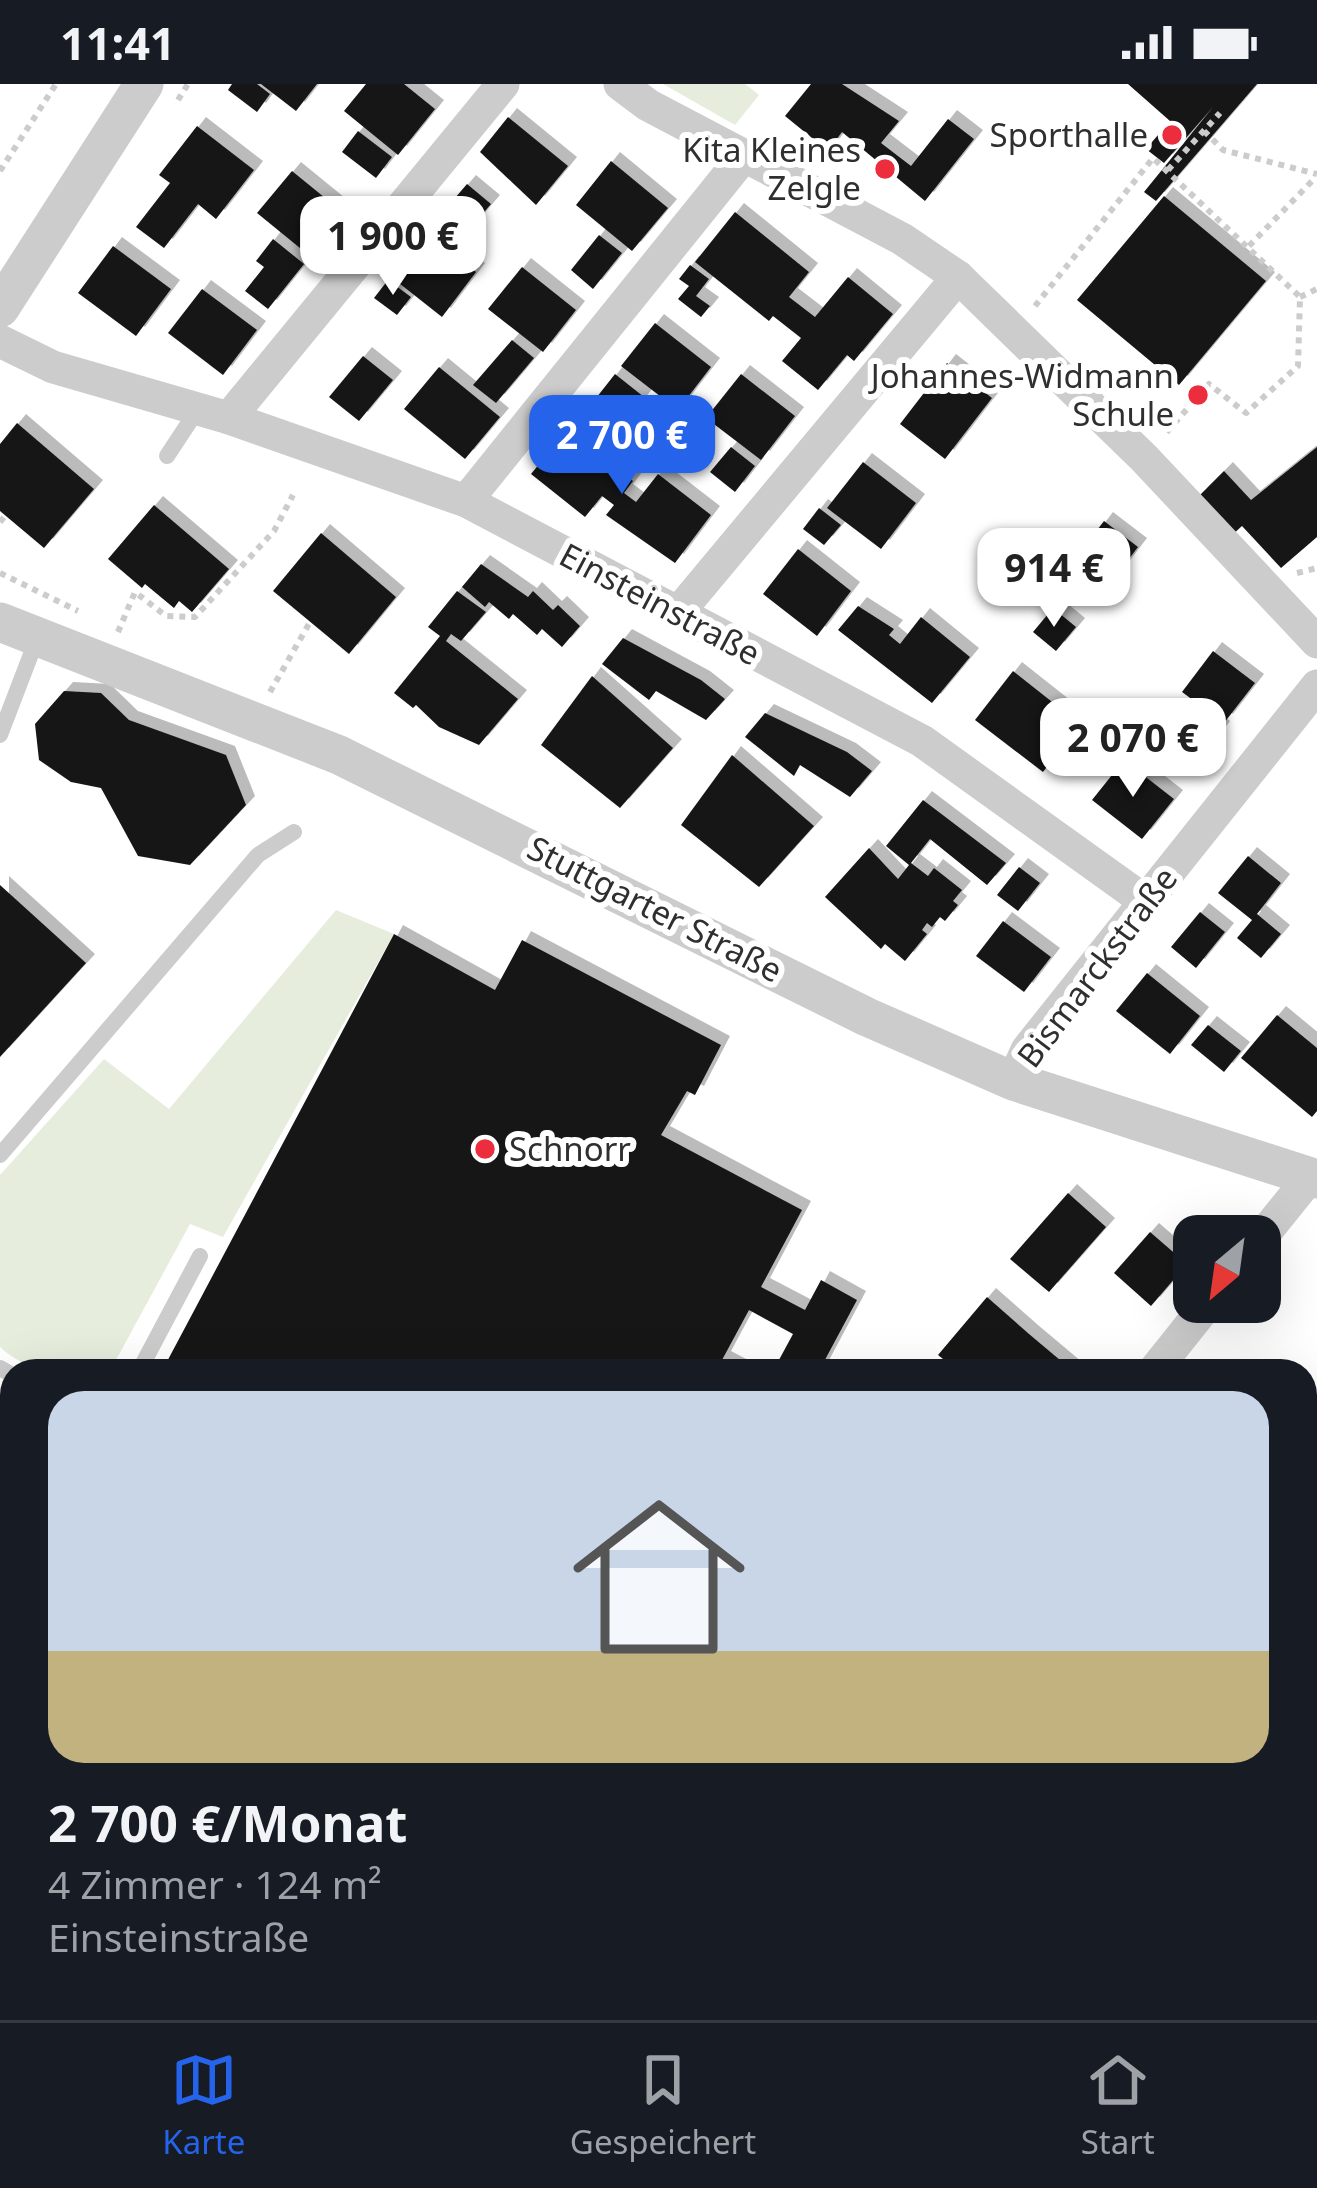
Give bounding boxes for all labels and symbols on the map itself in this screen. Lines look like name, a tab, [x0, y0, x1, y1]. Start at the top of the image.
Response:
place label: Sporthalle	[990, 112, 1148, 157]
marker: Sporthalle	[1159, 122, 1185, 148]
place label: Kita Kleines Zelgle	[682, 127, 861, 210]
marker: Kita Kleines Zelgle	[872, 156, 898, 182]
pin: 1 900 €	[282, 196, 504, 298]
place label: Johannes-Widmann Schule	[868, 353, 1174, 436]
marker: Johannes-Widmann Schule	[1185, 382, 1211, 408]
pin: 2 700 €	[511, 395, 733, 497]
pin: 914 €	[970, 528, 1138, 630]
street label: Einsteinstraße	[552, 532, 768, 675]
pin: 2 070 €	[1022, 698, 1244, 800]
street label: Stuttgarter Straße	[520, 825, 790, 992]
street label: Bismarckstraße	[1006, 857, 1187, 1076]
place label: Schnorr	[509, 1126, 631, 1171]
marker: Schnorr	[472, 1136, 498, 1162]
north arrow	[1173, 1215, 1281, 1323]

